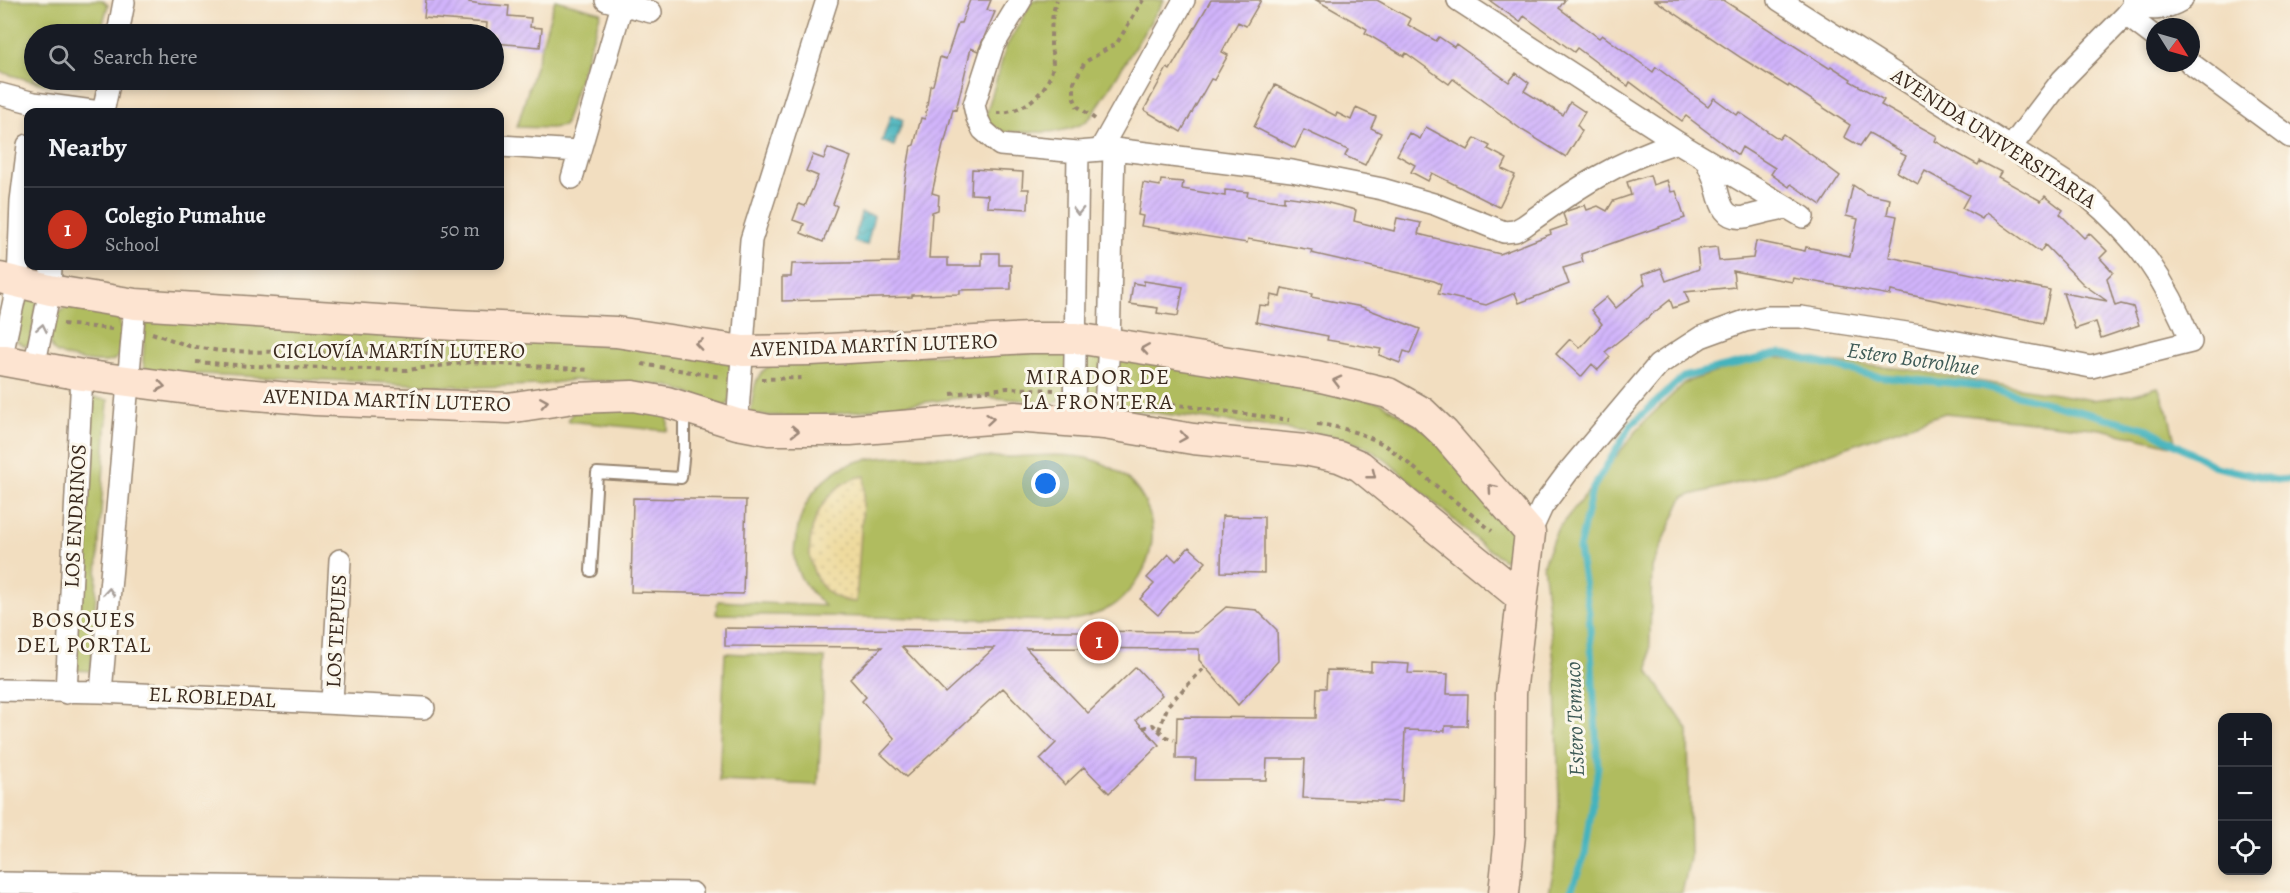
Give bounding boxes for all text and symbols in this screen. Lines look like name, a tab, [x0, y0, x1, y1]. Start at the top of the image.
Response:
north arrow	[2146, 18, 2200, 72]
search box	[24, 24, 504, 90]
icon: search	[45, 41, 78, 74]
text: Search here	[93, 42, 198, 72]
street label: AVENIDA UNIVERSITARIA	[1885, 61, 2103, 215]
text: Nearby	[48, 130, 127, 165]
text: Colegio Pumahue	[105, 201, 266, 231]
one-way arrow	[1072, 206, 1084, 215]
text: 1	[64, 216, 71, 243]
text: 50 m	[440, 216, 480, 243]
text: School	[105, 231, 159, 258]
one-way arrow	[35, 324, 48, 334]
street label: AVENIDA MARTÍN LUTERO	[749, 327, 998, 363]
water label: Estero Botrolhue	[1845, 335, 1981, 383]
street label: CICLOVÍA MARTÍN LUTERO	[273, 337, 525, 365]
one-way arrow	[695, 339, 704, 351]
one-way arrow	[1140, 343, 1149, 355]
district label: MIRADOR DE LA FRONTERA	[1022, 362, 1174, 417]
one-way arrow	[1332, 375, 1342, 388]
one-way arrow	[157, 379, 166, 391]
street label: AVENIDA MARTÍN LUTERO	[262, 382, 511, 418]
one-way arrow	[539, 397, 549, 409]
one-way arrow	[985, 413, 994, 426]
one-way arrow	[791, 424, 800, 437]
one-way arrow	[1178, 430, 1188, 443]
street label: LOS ENDRINOS	[57, 443, 93, 589]
one-way arrow	[1365, 468, 1376, 479]
your location	[1031, 469, 1060, 498]
one-way arrow	[1488, 484, 1499, 495]
street label: LOS TEPUES	[319, 573, 353, 689]
one-way arrow	[102, 588, 115, 597]
district label: BOSQUES DEL PORTAL	[16, 605, 152, 660]
pin: 1	[1080, 618, 1118, 664]
water label: Estero Temuco	[1558, 661, 1592, 777]
street label: EL ROBLEDAL	[148, 680, 276, 714]
map controls	[2218, 713, 2272, 875]
button: +	[2218, 713, 2272, 767]
button: −	[2218, 767, 2272, 821]
button: locate	[2218, 821, 2272, 875]

